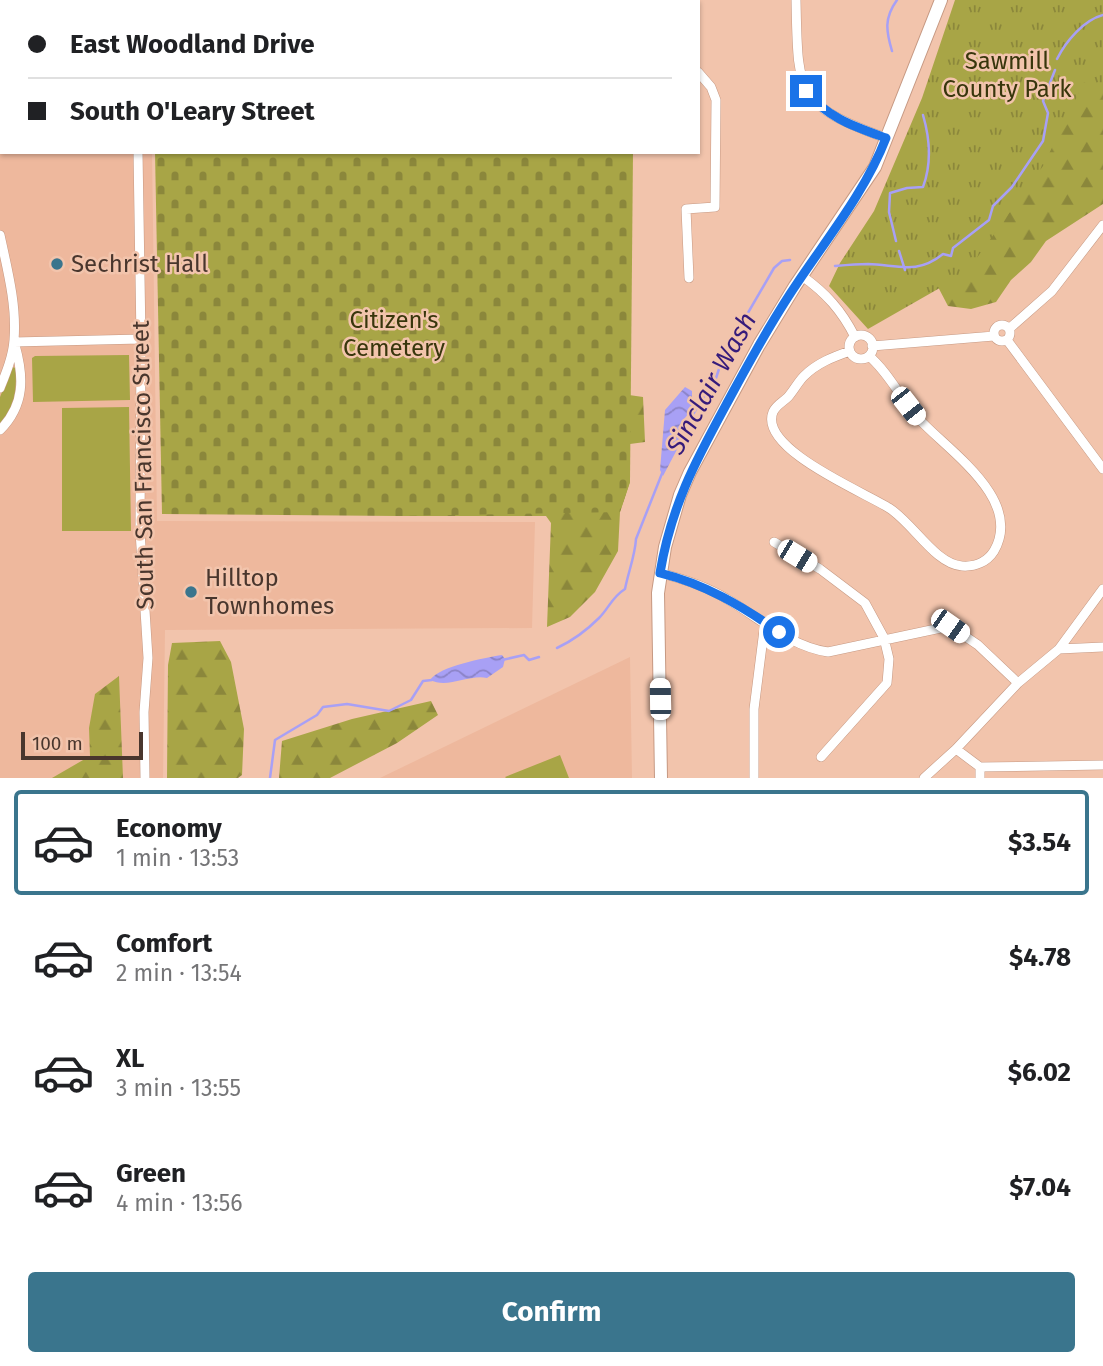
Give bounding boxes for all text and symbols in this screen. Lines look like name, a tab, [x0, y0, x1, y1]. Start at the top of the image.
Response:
text: East Woodland Drive	[70, 29, 315, 60]
park label: Sawmill County Park	[943, 47, 1072, 103]
route end	[790, 75, 822, 107]
text: South O'Leary Street	[70, 96, 315, 127]
place label: Sechrist Hall	[71, 250, 208, 278]
marker: Sechrist Hall	[49, 256, 65, 272]
park label: Citizen's Cemetery	[343, 306, 445, 362]
water label: Sinclair Wash	[659, 307, 763, 461]
street label: South San Francisco Street	[126, 320, 160, 610]
car	[887, 383, 930, 429]
car	[774, 536, 821, 576]
place label: Hilltop Townhomes	[205, 564, 334, 620]
marker: Hilltop Townhomes	[183, 584, 199, 600]
car	[927, 605, 974, 647]
route start	[763, 616, 795, 648]
car	[650, 678, 671, 720]
scale bar	[21, 729, 144, 761]
text: 100 m	[32, 732, 83, 755]
icon: car	[32, 811, 95, 874]
text: Economy	[116, 813, 222, 844]
text: $3.54	[1008, 827, 1071, 858]
text: 1 min · 13:53	[116, 844, 239, 872]
icon: car	[32, 926, 95, 989]
text: Comfort	[116, 928, 212, 959]
text: $4.78	[1009, 942, 1071, 973]
text: 2 min · 13:54	[116, 959, 242, 987]
icon: car	[32, 1041, 95, 1104]
text: XL	[116, 1043, 144, 1074]
text: $6.02	[1008, 1057, 1071, 1088]
text: 3 min · 13:55	[116, 1074, 241, 1102]
icon: car	[32, 1156, 95, 1219]
text: Green	[116, 1158, 186, 1189]
text: $7.04	[1009, 1172, 1071, 1203]
text: 4 min · 13:56	[116, 1189, 243, 1217]
button: Confirm	[28, 1272, 1075, 1352]

